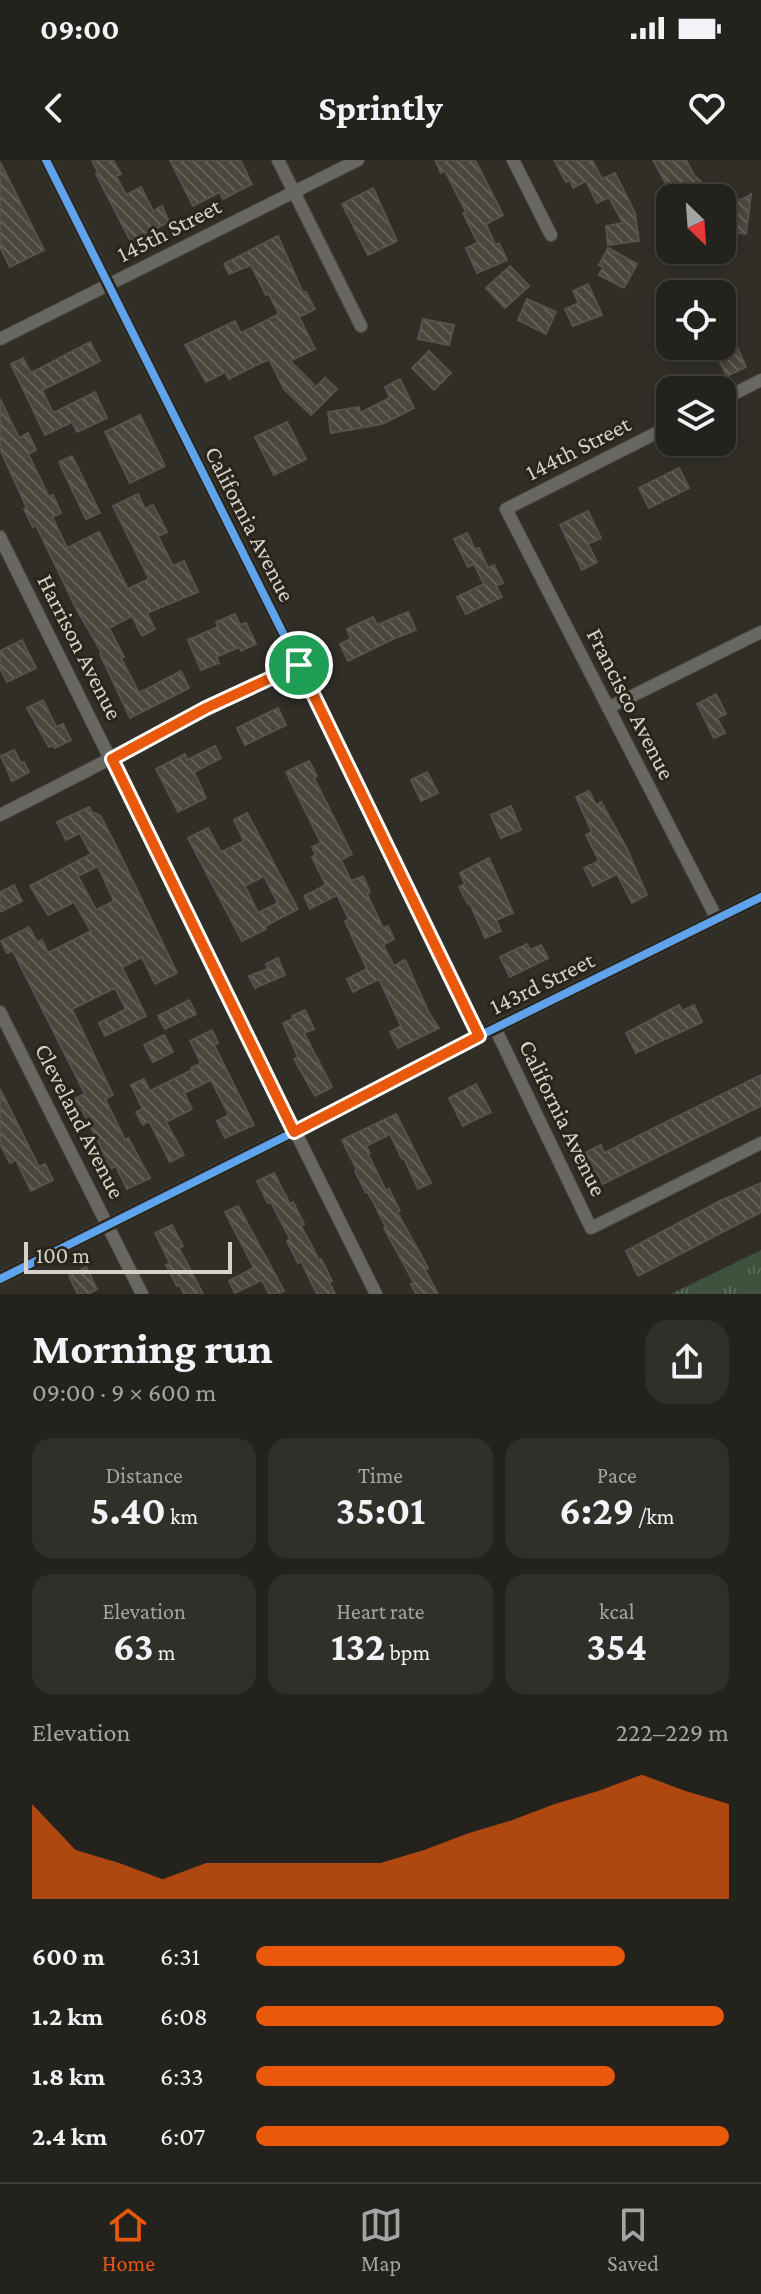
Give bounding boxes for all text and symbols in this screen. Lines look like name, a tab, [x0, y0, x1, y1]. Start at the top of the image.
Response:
text: 09:00	[40, 12, 119, 45]
icon: back	[32, 86, 76, 130]
icon: heart	[685, 86, 729, 130]
text: Sprintly	[318, 88, 443, 128]
north arrow	[656, 184, 736, 264]
map controls	[656, 184, 736, 456]
street label: 145th Street	[112, 191, 226, 267]
button: locate	[656, 280, 736, 360]
button: layers	[656, 376, 736, 456]
street label: 144th Street	[521, 409, 636, 485]
street label: California Avenue	[200, 442, 301, 606]
street label: Harrison Avenue	[32, 570, 129, 724]
street label: Francisco Avenue	[582, 624, 681, 784]
pin	[265, 631, 333, 699]
icon: arrive	[277, 643, 321, 687]
street label: 143rd Street	[485, 945, 599, 1019]
street label: California Avenue	[514, 1035, 613, 1200]
street label: Cleveland Avenue	[30, 1039, 131, 1203]
scale bar	[24, 1238, 232, 1274]
text: 100 m	[36, 1243, 90, 1268]
button: share	[645, 1320, 729, 1404]
text: Morning run	[32, 1324, 273, 1372]
text: 09:00 · 9 × 600 m	[32, 1378, 216, 1407]
text: Distance	[106, 1463, 183, 1488]
text: Time	[358, 1463, 403, 1488]
text: Pace	[597, 1463, 637, 1488]
text: 5.40	[90, 1488, 166, 1533]
text: 35:01	[336, 1488, 425, 1533]
text: 6:29	[559, 1488, 634, 1533]
text: km	[166, 1504, 198, 1529]
text: /km	[634, 1504, 674, 1529]
text: Elevation	[103, 1599, 186, 1624]
text: Heart rate	[337, 1599, 424, 1624]
text: kcal	[599, 1599, 635, 1624]
text: 63	[113, 1624, 154, 1669]
text: 132	[331, 1624, 385, 1669]
text: 354	[586, 1624, 647, 1669]
text: m	[154, 1640, 175, 1665]
text: bpm	[385, 1640, 430, 1665]
text: Elevation	[32, 1718, 130, 1747]
text: 222–229 m	[616, 1718, 729, 1747]
text: 600 m	[32, 1942, 105, 1971]
text: 6:31	[160, 1942, 200, 1971]
text: 1.2 km	[32, 2002, 103, 2031]
text: 6:08	[160, 2002, 208, 2031]
text: 1.8 km	[32, 2062, 105, 2091]
text: 6:33	[160, 2062, 204, 2091]
text: 2.4 km	[32, 2122, 107, 2151]
text: 6:07	[160, 2122, 205, 2151]
tab: Home	[102, 2203, 155, 2276]
tab: Map	[359, 2203, 403, 2276]
tab: Saved	[607, 2203, 659, 2276]

